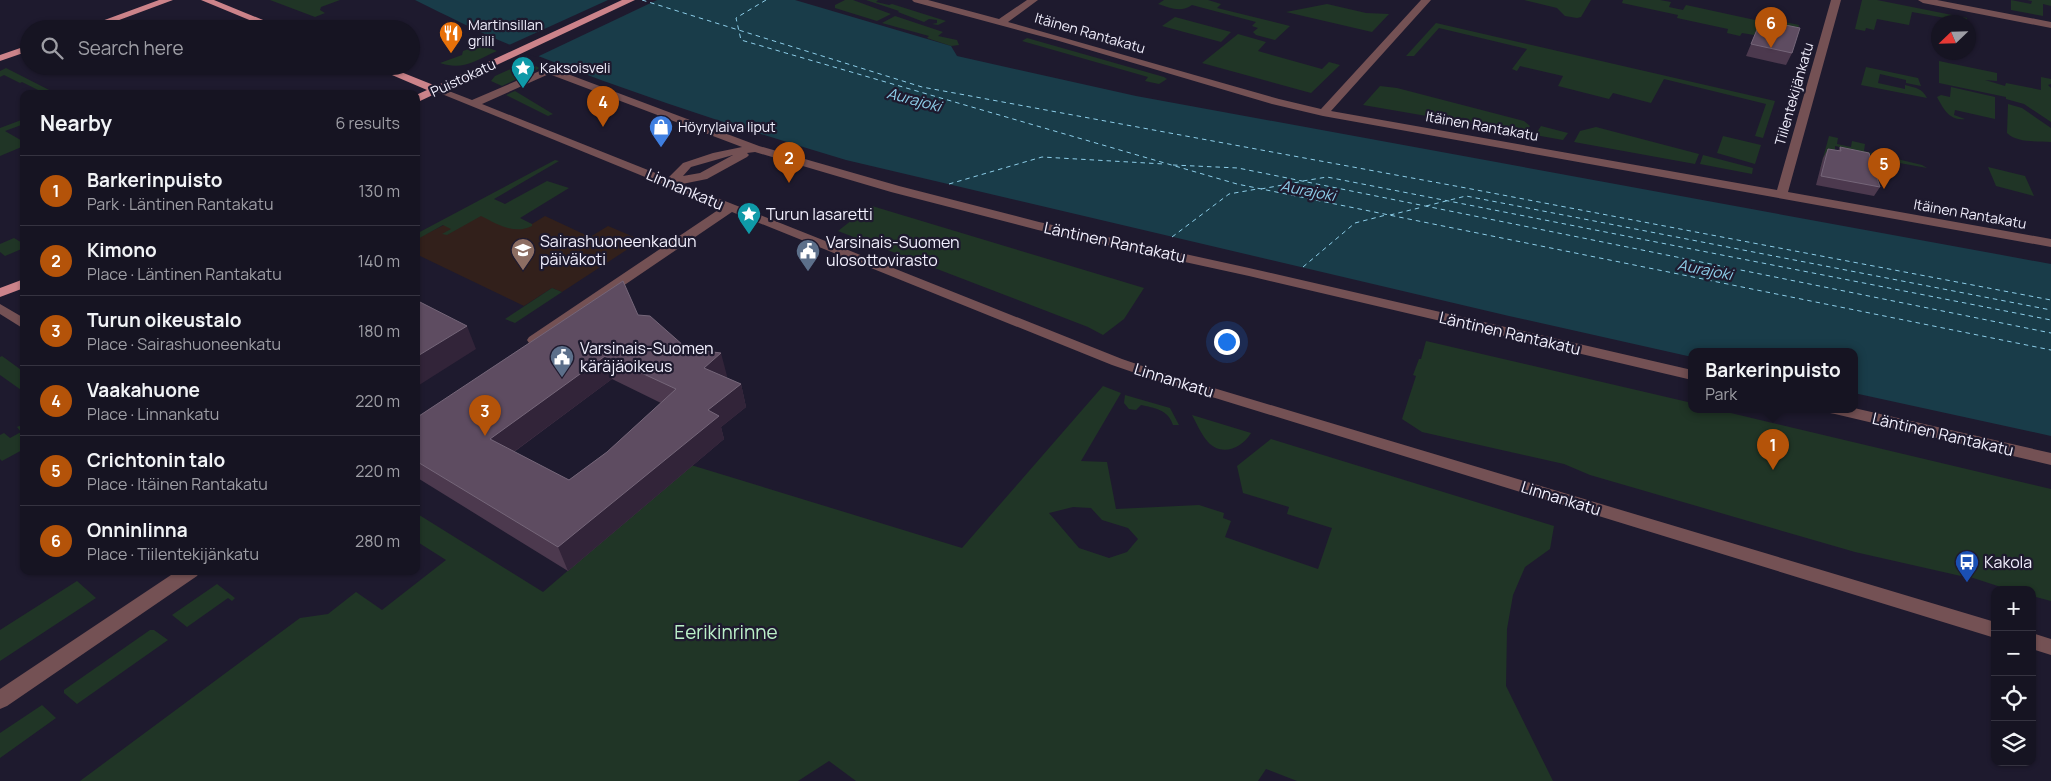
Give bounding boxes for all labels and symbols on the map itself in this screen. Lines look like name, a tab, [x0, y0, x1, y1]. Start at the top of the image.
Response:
pin: 6	[1755, 7, 1787, 48]
street label: Itäinen Rantakatu	[1033, 8, 1148, 57]
place label: Martinsillan grilli	[468, 15, 543, 50]
north arrow	[1931, 15, 1976, 60]
restaurant icon: Martinsillan grilli	[438, 20, 464, 54]
street label: Tiilentekijänkatu	[1770, 40, 1817, 148]
street label: Puistokatu	[427, 54, 498, 101]
place icon: Kaksoisveli	[510, 55, 536, 89]
place label: Kaksoisveli	[540, 58, 610, 77]
water label: Aurajoki	[885, 82, 946, 117]
pin: 4	[587, 86, 619, 127]
street label: Itäinen Rantakatu	[1424, 106, 1540, 145]
shop icon: Höyrylaiva liput	[648, 114, 674, 148]
place label: Höyrylaiva liput	[678, 117, 776, 136]
pin: 2	[773, 142, 805, 183]
pin: 5	[1868, 148, 1900, 189]
street label: Linnankatu	[643, 163, 727, 215]
water label: Aurajoki	[1279, 175, 1340, 207]
street label: Itäinen Rantakatu	[1912, 194, 2028, 233]
place icon: Turun lasaretti	[736, 201, 762, 235]
place label: Turun lasaretti	[766, 203, 873, 225]
street label: Läntinen Rantakatu	[1042, 216, 1188, 268]
place label: Sairashuoneenkadun päiväkoti	[540, 230, 696, 270]
place label: Varsinais-Suomen ulosottovirasto	[826, 231, 960, 271]
school or university icon: Sairashuoneenkadun päiväkoti	[510, 237, 536, 271]
public building icon: Varsinais-Suomen ulosottovirasto	[795, 238, 821, 272]
water label: Aurajoki	[1676, 254, 1737, 286]
street label: Läntinen Rantakatu	[1437, 306, 1583, 360]
your location	[1214, 329, 1240, 355]
place label: Varsinais-Suomen käräjäoikeus	[580, 337, 714, 377]
public building icon: Varsinais-Suomen käräjäoikeus	[549, 344, 575, 378]
street label: Linnankatu	[1132, 357, 1216, 403]
pin: 3	[469, 395, 501, 436]
street label: Läntinen Rantakatu	[1870, 407, 2016, 461]
pin: 1	[1757, 429, 1789, 470]
street label: Linnankatu	[1519, 475, 1603, 521]
bus stop icon: Kakola	[1954, 549, 1980, 583]
place label: Kakola	[1984, 551, 2032, 573]
park label: Eerikinrinne	[674, 619, 778, 645]

